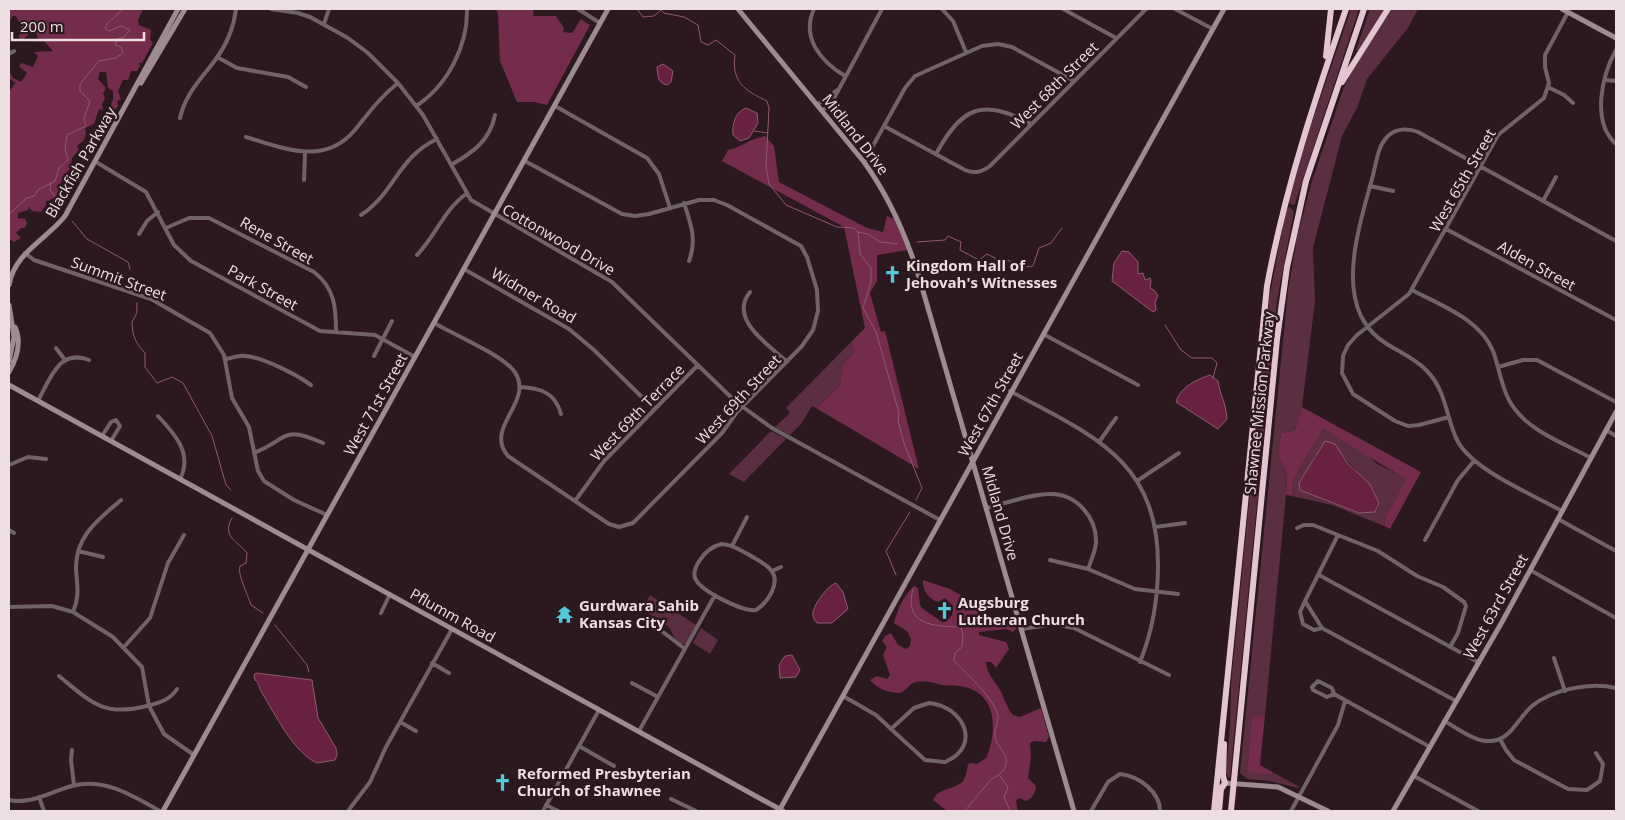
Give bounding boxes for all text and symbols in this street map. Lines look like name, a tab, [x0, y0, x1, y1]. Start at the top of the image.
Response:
scale bar	[12, 10, 145, 42]
text: 200 m	[20, 16, 64, 36]
street label: West 68th Street	[1006, 37, 1102, 133]
street label: Midland Drive	[818, 89, 894, 179]
street label: Blackfish Parkway	[40, 103, 120, 221]
street label: West 65th Street	[1424, 125, 1500, 235]
street label: Cottonwood Drive	[499, 199, 619, 279]
street label: Rene Street	[237, 212, 317, 268]
street label: Alden Street	[1495, 235, 1579, 295]
street label: Summit Street	[69, 251, 169, 305]
place label: Kingdom Hall of Jehovah's Witnesses	[904, 255, 1057, 292]
street label: Park Street	[224, 260, 302, 314]
street label: Widmer Road	[488, 263, 580, 327]
church icon: Kingdom Hall of Jehovah's Witnesses	[882, 264, 902, 284]
street label: Shawnee Mission Parkway	[1239, 310, 1279, 495]
street label: West 67th Street	[953, 348, 1027, 460]
street label: West 71st Street	[339, 349, 411, 459]
street label: West 69th Street	[691, 350, 785, 448]
street label: West 69th Terrace	[586, 359, 688, 465]
street label: Midland Drive	[978, 463, 1024, 563]
street label: West 63rd Street	[1458, 550, 1532, 662]
street label: Pflumm Road	[407, 583, 499, 647]
place label: Augsburg Lutheran Church	[958, 592, 1085, 629]
place label: Gurdwara Sahib Kansas City	[579, 595, 699, 632]
church icon: Augsburg Lutheran Church	[934, 601, 954, 621]
temple icon: Gurdwara Sahib Kansas City	[555, 604, 575, 624]
place label: Reformed Presbyterian Church of Shawnee	[517, 763, 691, 800]
church icon: Reformed Presbyterian Church of Shawnee	[493, 772, 513, 792]

